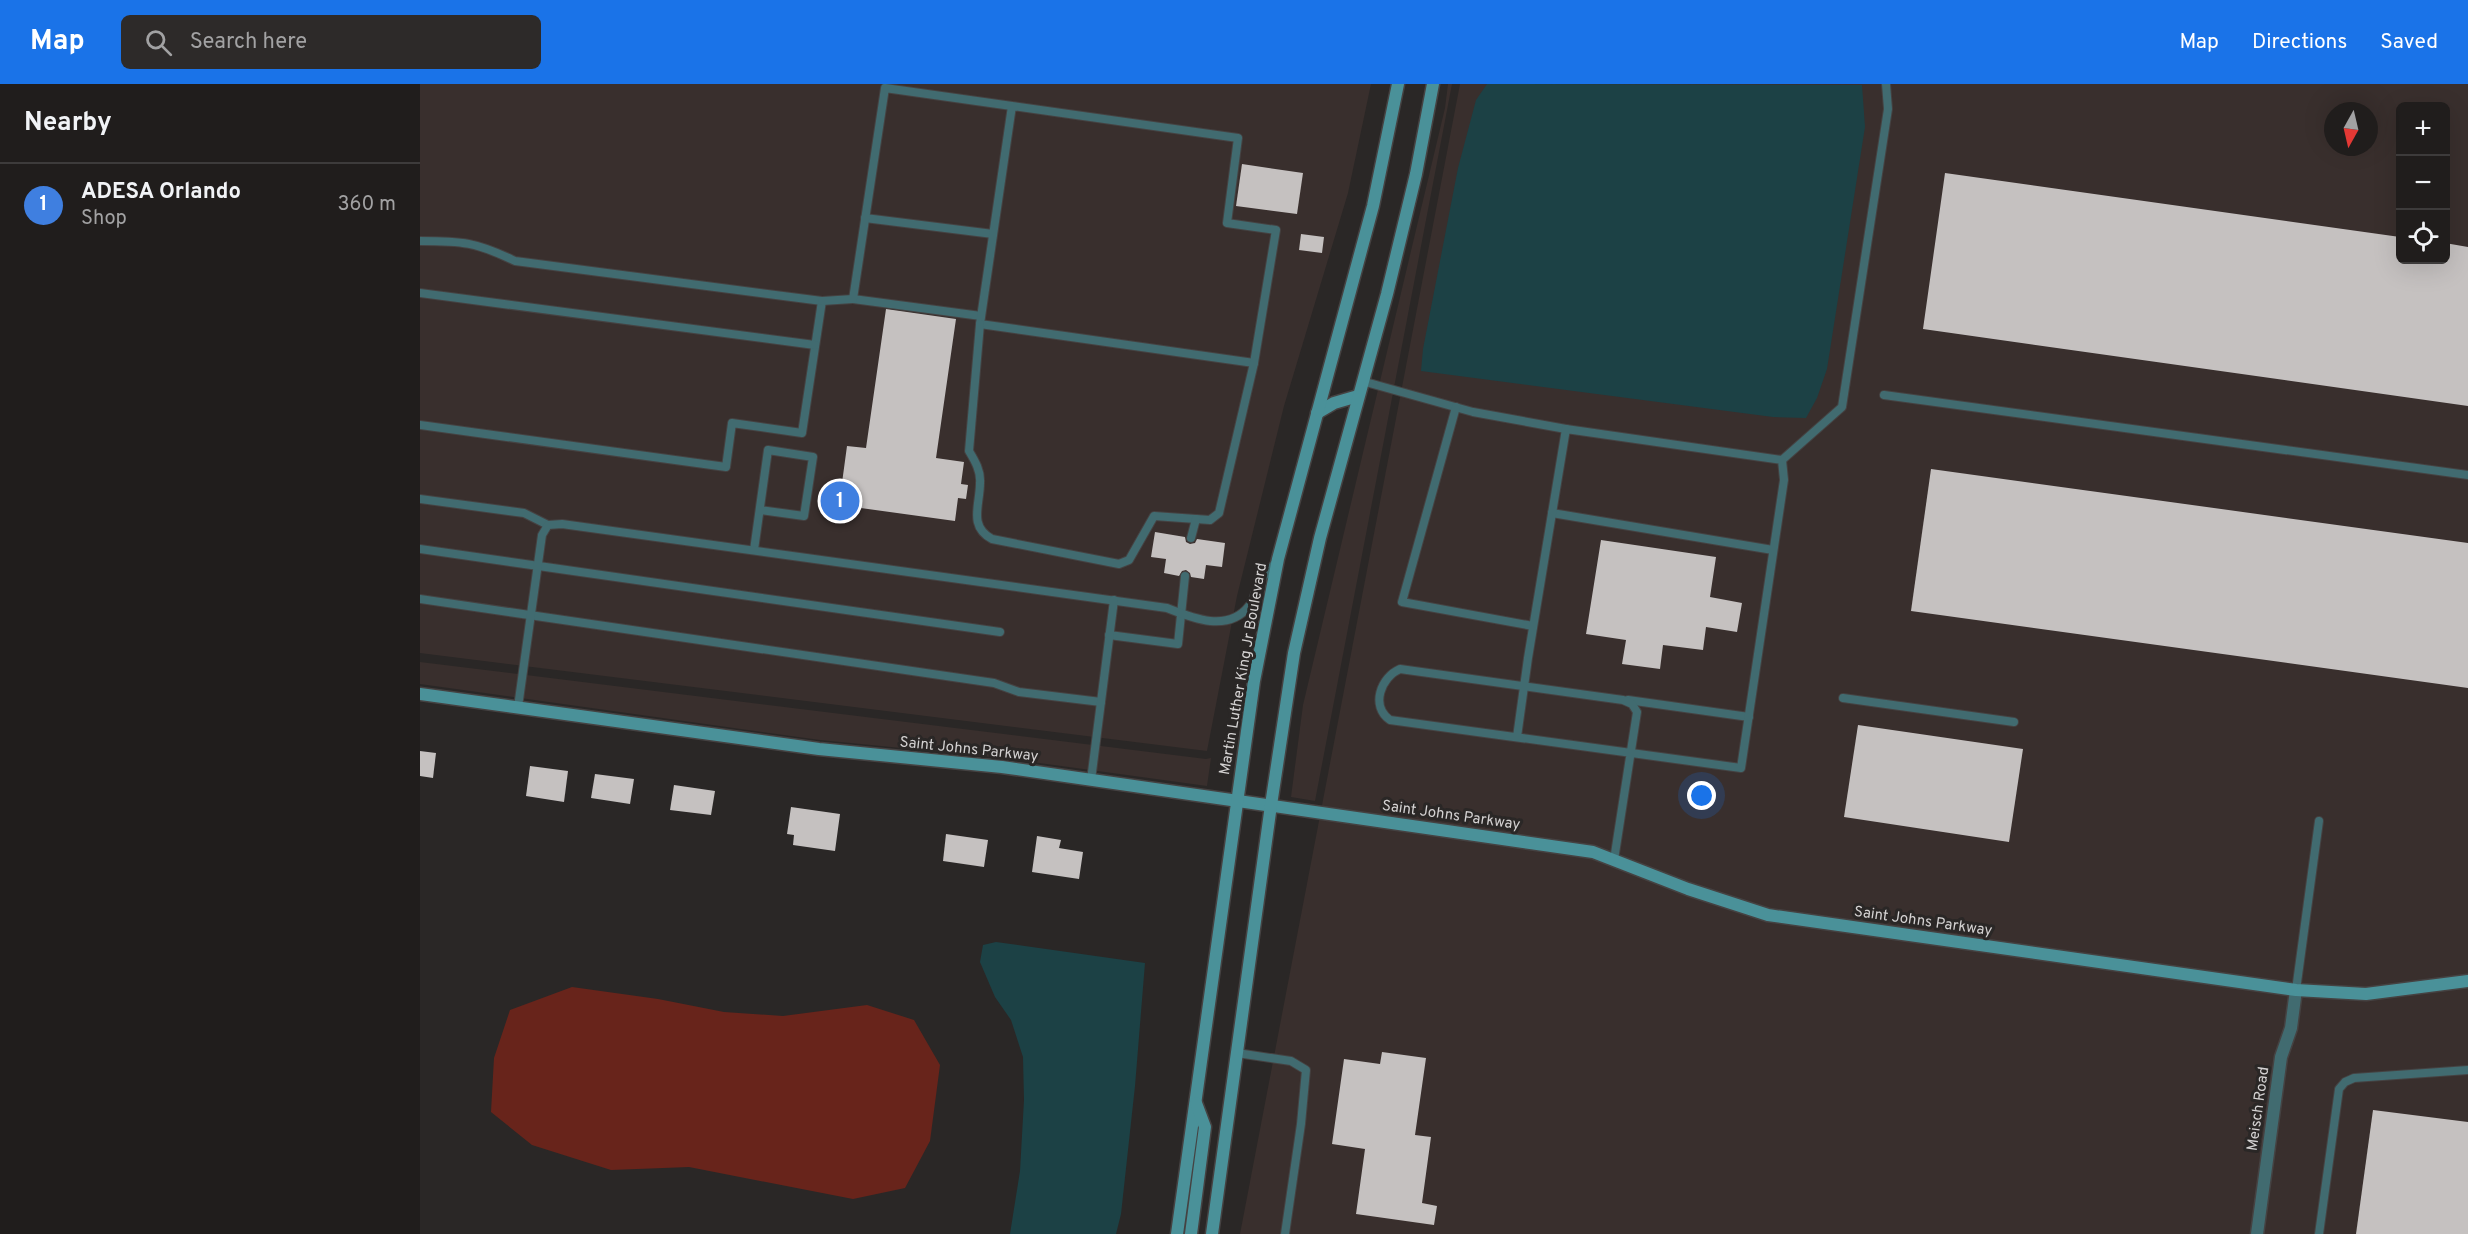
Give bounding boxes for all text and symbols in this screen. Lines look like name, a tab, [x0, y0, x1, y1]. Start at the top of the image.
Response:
search box	[121, 15, 541, 69]
text: Map	[30, 24, 85, 60]
icon: search	[142, 26, 175, 59]
text: Search here	[190, 29, 307, 56]
text: Map	[2179, 29, 2219, 56]
text: Directions	[2252, 29, 2347, 56]
text: Saved	[2380, 29, 2438, 56]
north arrow	[2324, 102, 2378, 156]
map controls	[2396, 102, 2450, 264]
button: +	[2396, 102, 2450, 156]
text: Nearby	[24, 107, 112, 140]
button: −	[2396, 156, 2450, 210]
text: ADESA Orlando	[81, 179, 241, 206]
text: 1	[40, 192, 48, 218]
text: 360 m	[338, 192, 396, 218]
text: Shop	[81, 206, 127, 232]
button: locate	[2396, 210, 2450, 264]
pin: 1	[820, 478, 860, 524]
street label: Martin Luther King Jr Boulevard	[1216, 561, 1272, 777]
street label: Saint Johns Parkway	[899, 733, 1039, 767]
your location	[1687, 781, 1716, 810]
street label: Saint Johns Parkway	[1381, 797, 1521, 835]
street label: Saint Johns Parkway	[1853, 903, 1993, 941]
street label: Meisch Road	[2244, 1066, 2274, 1152]

